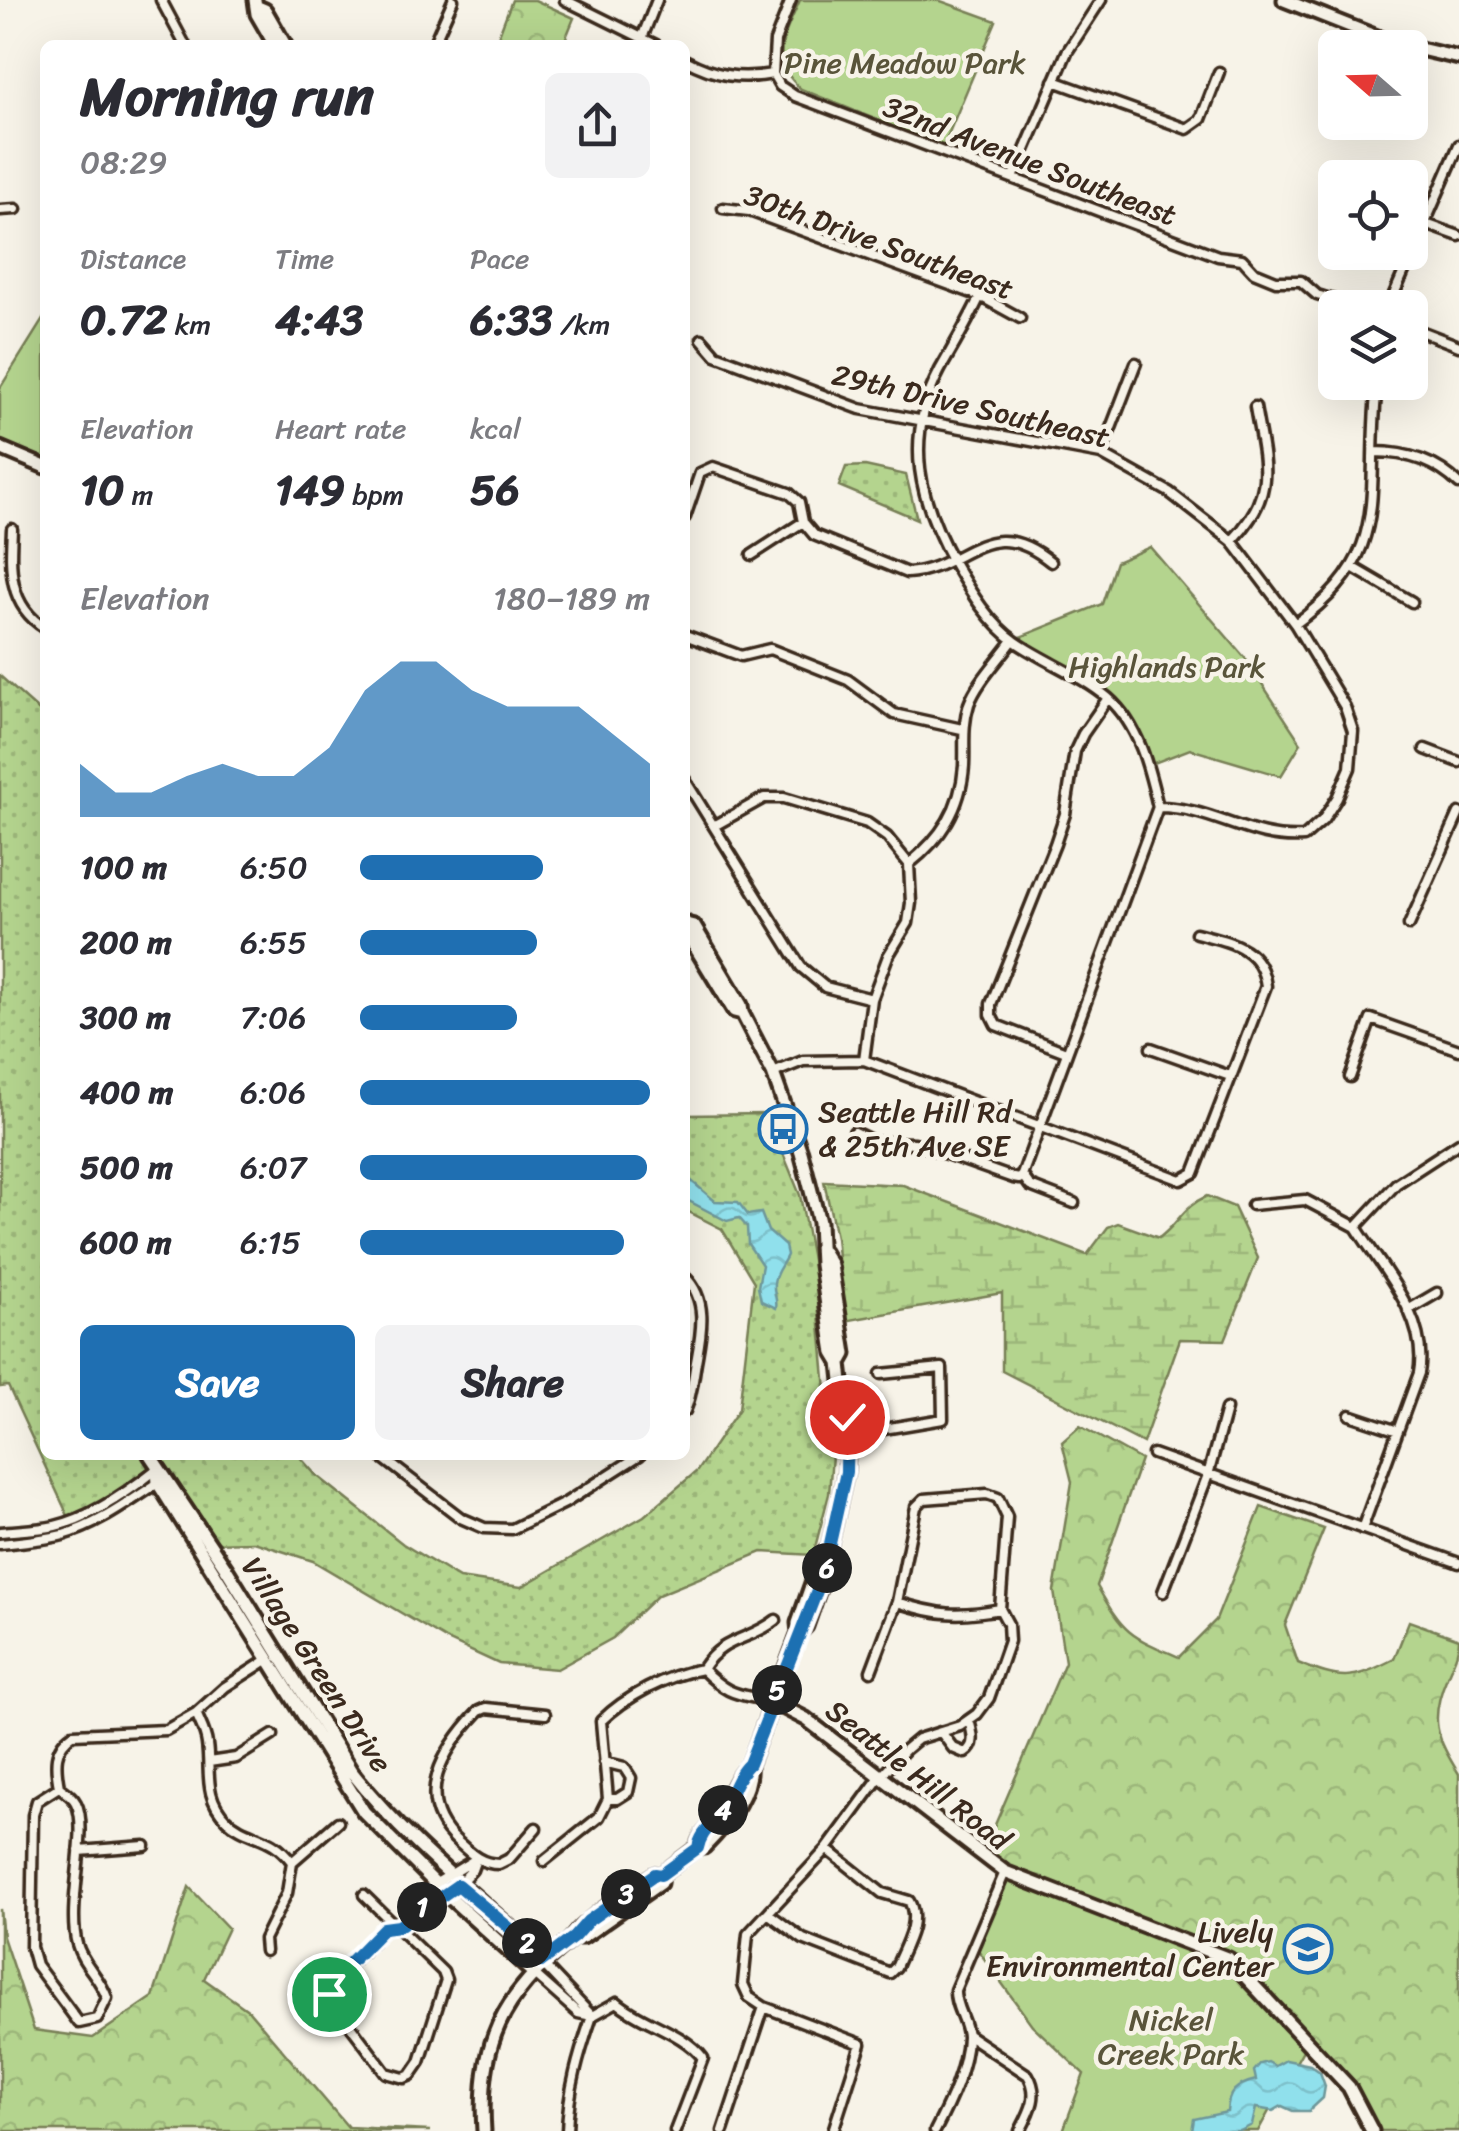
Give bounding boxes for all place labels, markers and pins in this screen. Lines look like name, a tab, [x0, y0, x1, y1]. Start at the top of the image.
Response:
place label: Seattle Hill Rd & 25th Ave SE	[818, 1085, 1014, 1173]
bus stop icon: Seattle Hill Rd & 25th Ave SE	[757, 1103, 809, 1155]
pin	[805, 1375, 890, 1460]
pin: 6	[802, 1543, 852, 1593]
pin: 5	[752, 1665, 802, 1715]
pin: 4	[698, 1785, 748, 1835]
pin: 3	[601, 1869, 651, 1919]
pin: 1	[397, 1882, 447, 1932]
place label: Lively Environmental Center	[986, 1905, 1275, 1993]
pin: 2	[502, 1918, 552, 1968]
school or university icon: Lively Environmental Center	[1282, 1923, 1334, 1975]
pin	[287, 1952, 372, 2037]

